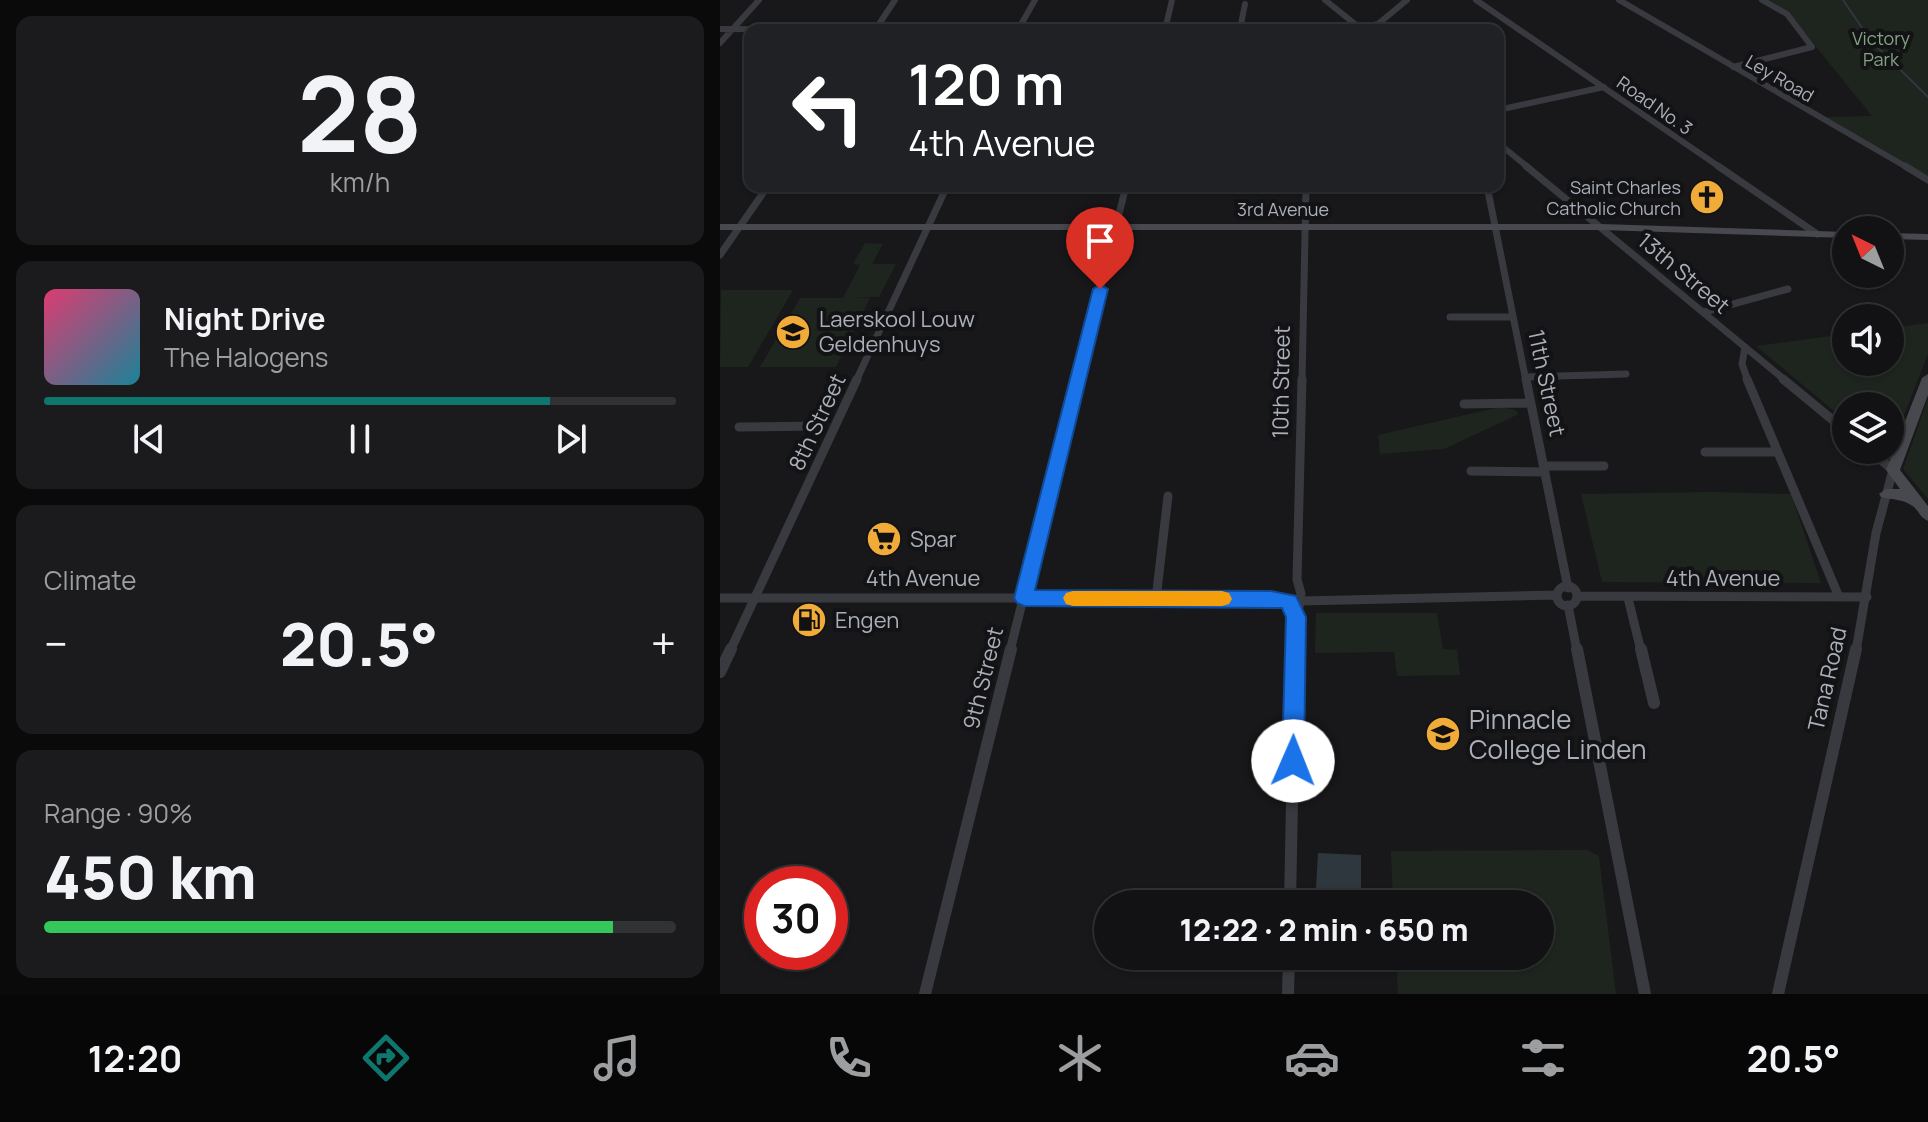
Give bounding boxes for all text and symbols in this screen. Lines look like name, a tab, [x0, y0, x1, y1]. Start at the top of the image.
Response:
park label: Victory Park	[1852, 26, 1911, 71]
text: 28	[297, 41, 423, 183]
text: 120 m	[908, 45, 1064, 122]
street label: Ley Road	[1741, 49, 1819, 107]
icon: left	[776, 56, 880, 160]
street label: Road No. 3	[1612, 70, 1698, 140]
text: 4th Avenue	[908, 118, 1095, 167]
text: km/h	[330, 164, 390, 200]
place label: Saint Charles Catholic Church	[1546, 175, 1681, 220]
church icon: Saint Charles Catholic Church	[1688, 178, 1726, 216]
street label: 3rd Avenue	[1237, 197, 1329, 221]
pin	[1066, 207, 1134, 289]
north arrow	[1832, 216, 1904, 288]
map controls	[1832, 216, 1904, 464]
icon: arrive	[1078, 219, 1122, 263]
street label: 13th Street	[1632, 226, 1737, 320]
text: Night Drive	[164, 298, 326, 339]
place label: Laerskool Louw Geldenhuys	[819, 304, 975, 359]
button: sound	[1832, 304, 1904, 376]
school or university icon: Laerskool Louw Geldenhuys	[774, 313, 812, 351]
street label: 10th Street	[1265, 325, 1297, 439]
street label: 11th Street	[1521, 327, 1573, 439]
text: The Halogens	[164, 339, 328, 375]
street label: 8th Street	[781, 369, 853, 475]
button: layers	[1832, 392, 1904, 464]
icon: previous	[127, 417, 171, 461]
icon: pause	[338, 417, 382, 461]
icon: next	[549, 417, 593, 461]
supermarket icon: Spar	[865, 520, 903, 558]
place label: Spar	[910, 524, 957, 554]
text: Climate	[44, 562, 136, 598]
street label: 4th Avenue	[866, 563, 980, 593]
street label: 4th Avenue	[1666, 563, 1780, 593]
fuel station icon: Engen	[790, 601, 828, 639]
text: 20.5°	[280, 602, 438, 684]
place label: Engen	[835, 605, 899, 635]
text: −	[44, 613, 68, 673]
text: +	[651, 613, 676, 673]
street label: 9th Street	[956, 623, 1010, 732]
street label: Tana Road	[1801, 624, 1853, 734]
place label: Pinnacle College Linden	[1469, 701, 1646, 767]
school or university icon: Pinnacle College Linden	[1424, 715, 1462, 753]
position arrow	[1251, 719, 1335, 803]
text: Range · 90%	[44, 795, 193, 831]
text: 450 km	[44, 835, 257, 917]
speed limit sign: 30	[744, 866, 848, 970]
text: 12:22 · 2 min · 650 m	[1179, 909, 1469, 950]
icon: directions	[358, 1030, 414, 1086]
icon: music	[589, 1030, 645, 1086]
icon: phone	[821, 1030, 877, 1086]
icon: climate	[1052, 1030, 1108, 1086]
icon: car	[1284, 1030, 1340, 1086]
icon: filters	[1515, 1030, 1571, 1086]
text: 12:20	[88, 1034, 182, 1083]
text: 20.5°	[1747, 1034, 1840, 1083]

